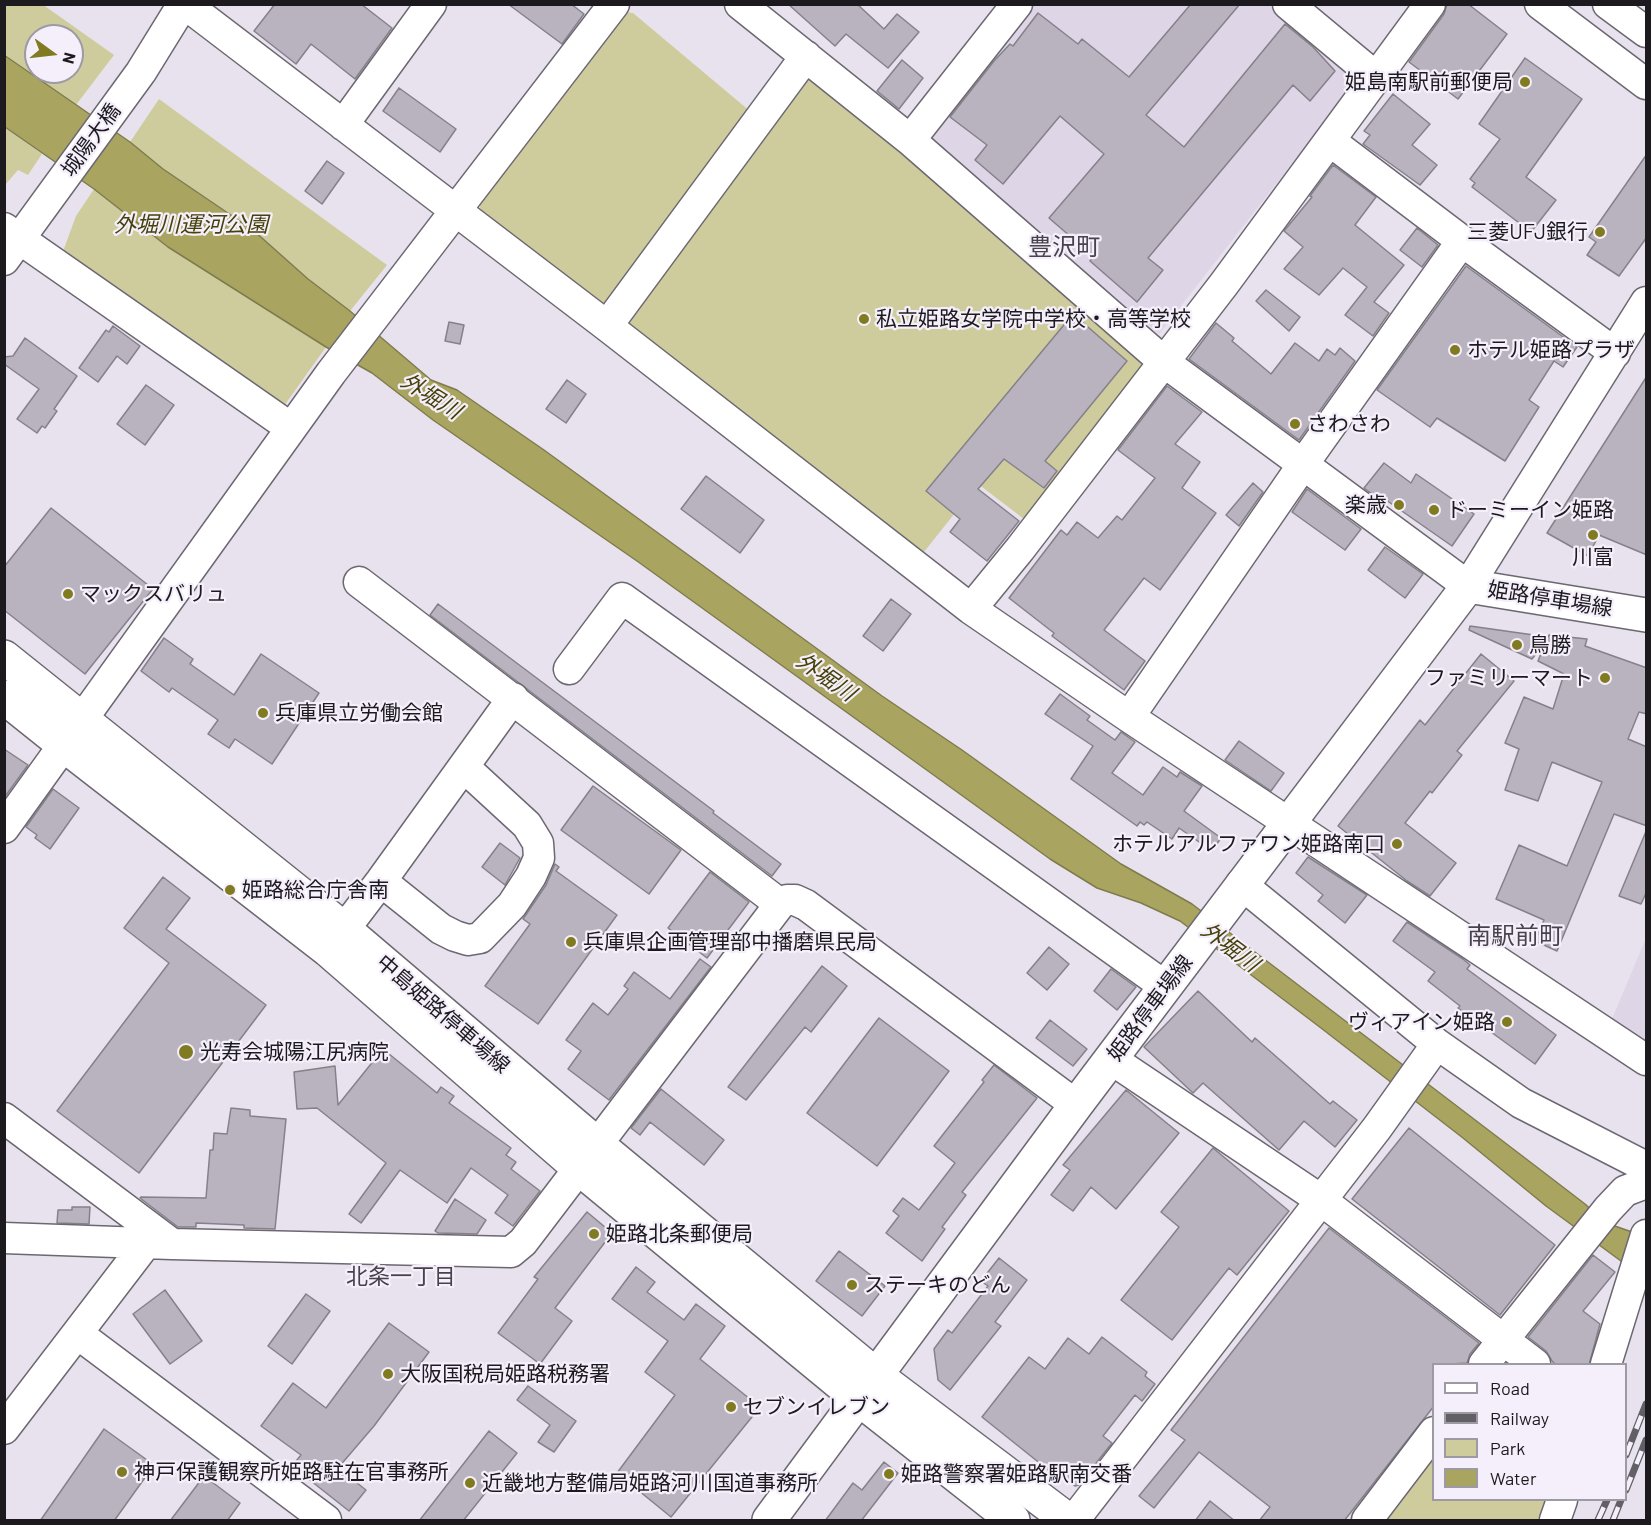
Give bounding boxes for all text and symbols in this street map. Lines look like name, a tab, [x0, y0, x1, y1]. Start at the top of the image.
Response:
north arrow	[24, 24, 84, 84]
text: N	[59, 51, 80, 66]
place label: 姫島南駅前郵便局	[1345, 69, 1513, 95]
marker: 姫島南駅前郵便局	[1518, 75, 1532, 89]
street label: 城陽大橋	[56, 99, 126, 181]
water label: 外堀川運河公園	[114, 212, 268, 238]
place label: 三菱UFJ銀行	[1467, 219, 1588, 245]
marker: 三菱UFJ銀行	[1593, 225, 1607, 239]
district label: 豊沢町	[1028, 233, 1100, 261]
place label: 私立姫路女学院中学校・高等学校	[876, 306, 1191, 332]
marker: 私立姫路女学院中学校・高等学校	[857, 312, 871, 326]
place label: ホテル姫路プラザ	[1467, 337, 1635, 363]
marker: ホテル姫路プラザ	[1448, 343, 1462, 357]
water label: 外堀川	[396, 367, 466, 425]
place label: さわさわ	[1307, 411, 1391, 437]
marker: さわさわ	[1288, 417, 1302, 431]
place label: 楽歳	[1345, 492, 1387, 518]
place label: ドーミーイン姫路	[1446, 497, 1614, 523]
marker: 楽歳	[1392, 498, 1406, 512]
marker: ドーミーイン姫路	[1427, 503, 1441, 517]
marker: 川富	[1586, 528, 1600, 542]
place label: 川富	[1572, 544, 1614, 570]
street label: 姫路停車場線	[1486, 577, 1614, 621]
place label: マックスバリュ	[80, 581, 227, 607]
marker: マックスバリュ	[61, 587, 75, 601]
place label: 鳥勝	[1529, 632, 1571, 658]
marker: 鳥勝	[1510, 638, 1524, 652]
water label: 外堀川	[791, 647, 861, 707]
place label: ファミリーマート	[1425, 665, 1593, 691]
marker: ファミリーマート	[1598, 671, 1612, 685]
place label: 兵庫県立労働会館	[275, 700, 443, 726]
marker: 兵庫県立労働会館	[256, 706, 270, 720]
place label: ホテルアルファワン姫路南口	[1112, 831, 1385, 857]
marker: ホテルアルファワン姫路南口	[1390, 837, 1404, 851]
place label: 姫路総合庁舎南	[242, 877, 389, 903]
marker: 姫路総合庁舎南	[223, 883, 237, 897]
water label: 外堀川	[1196, 917, 1264, 977]
district label: 南駅前町	[1467, 922, 1563, 950]
place label: 兵庫県企画管理部中播磨県民局	[583, 929, 877, 955]
marker: 兵庫県企画管理部中播磨県民局	[564, 935, 578, 949]
street label: 中島姫路停車場線	[371, 949, 515, 1079]
street label: 姫路停車場線	[1102, 950, 1198, 1066]
place label: ヴィアイン姫路	[1348, 1009, 1495, 1035]
marker: ヴィアイン姫路	[1500, 1015, 1514, 1029]
place label: 光寿会城陽江尻病院	[200, 1039, 389, 1065]
marker: 光寿会城陽江尻病院	[177, 1043, 195, 1061]
place label: 姫路北条郵便局	[606, 1221, 753, 1247]
marker: 姫路北条郵便局	[587, 1227, 601, 1241]
district label: 北条一丁目	[346, 1264, 456, 1290]
place label: ステーキのどん	[864, 1272, 1011, 1298]
marker: ステーキのどん	[845, 1278, 859, 1292]
place label: 大阪国税局姫路税務署	[400, 1361, 610, 1387]
legend	[1432, 1363, 1627, 1501]
marker: 大阪国税局姫路税務署	[381, 1367, 395, 1381]
text: Road	[1490, 1377, 1530, 1399]
place label: セブンイレブン	[743, 1394, 890, 1420]
marker: セブンイレブン	[724, 1400, 738, 1414]
text: Railway	[1490, 1407, 1549, 1429]
text: Park	[1490, 1437, 1525, 1459]
place label: 神戸保護観察所姫路駐在官事務所	[134, 1459, 449, 1485]
place label: 姫路警察署姫路駅南交番	[901, 1461, 1132, 1487]
marker: 神戸保護観察所姫路駐在官事務所	[115, 1465, 129, 1479]
marker: 姫路警察署姫路駅南交番	[882, 1467, 896, 1481]
text: Water	[1490, 1467, 1537, 1489]
place label: 近畿地方整備局姫路河川国道事務所	[482, 1470, 818, 1496]
marker: 近畿地方整備局姫路河川国道事務所	[463, 1476, 477, 1490]

